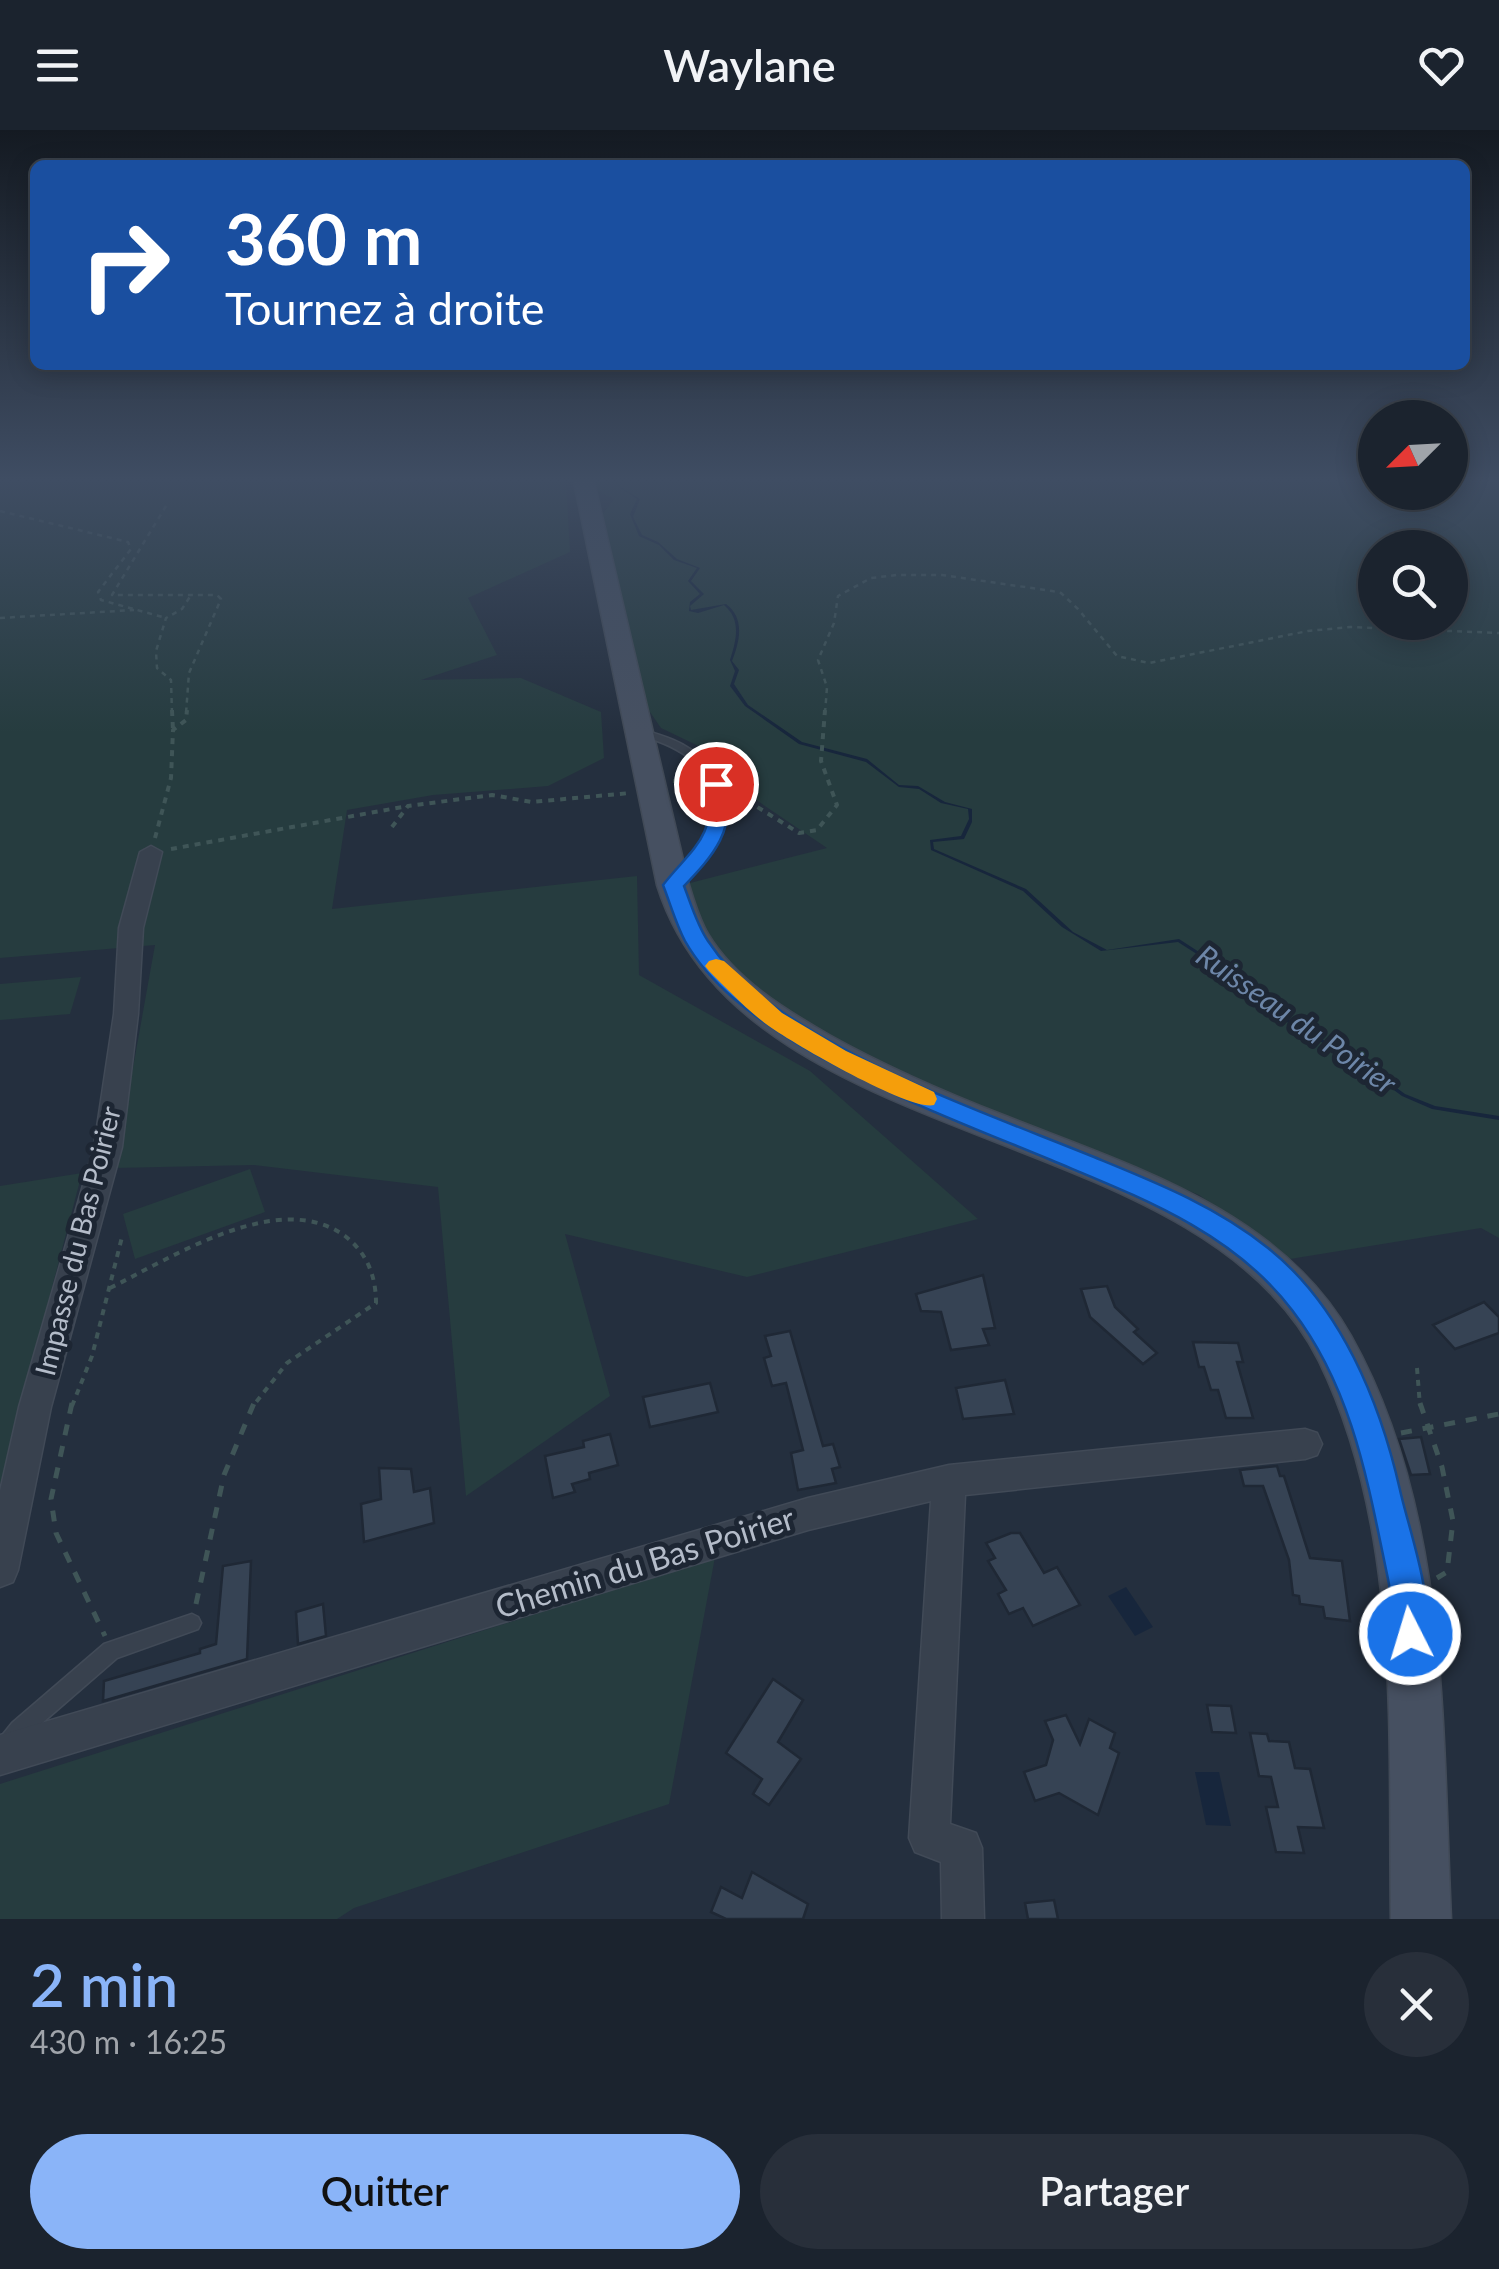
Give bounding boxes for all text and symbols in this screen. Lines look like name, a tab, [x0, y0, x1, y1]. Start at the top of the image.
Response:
icon: menu	[30, 38, 85, 93]
text: Waylane	[663, 38, 836, 92]
icon: heart	[1414, 38, 1469, 93]
text: 360 m	[225, 196, 422, 280]
icon: right	[60, 200, 190, 330]
text: Tournez à droite	[225, 281, 544, 335]
north arrow	[1358, 400, 1468, 510]
map controls	[1358, 400, 1468, 640]
button: search	[1358, 530, 1468, 640]
pin	[674, 742, 759, 827]
icon: arrive	[689, 757, 744, 812]
water label: Ruisseau du Poirier	[1190, 936, 1405, 1101]
street label: Impasse du Bas Poirier	[27, 1102, 127, 1379]
street label: Chemin du Bas Poirier	[490, 1497, 799, 1626]
position arrow	[1358, 1582, 1462, 1686]
text: 2 min	[30, 1948, 178, 2020]
button: close	[1364, 1952, 1469, 2057]
text: 430 m · 16:25	[30, 2022, 227, 2061]
button: Quitter	[30, 2134, 740, 2249]
button: Partager	[760, 2134, 1469, 2249]

